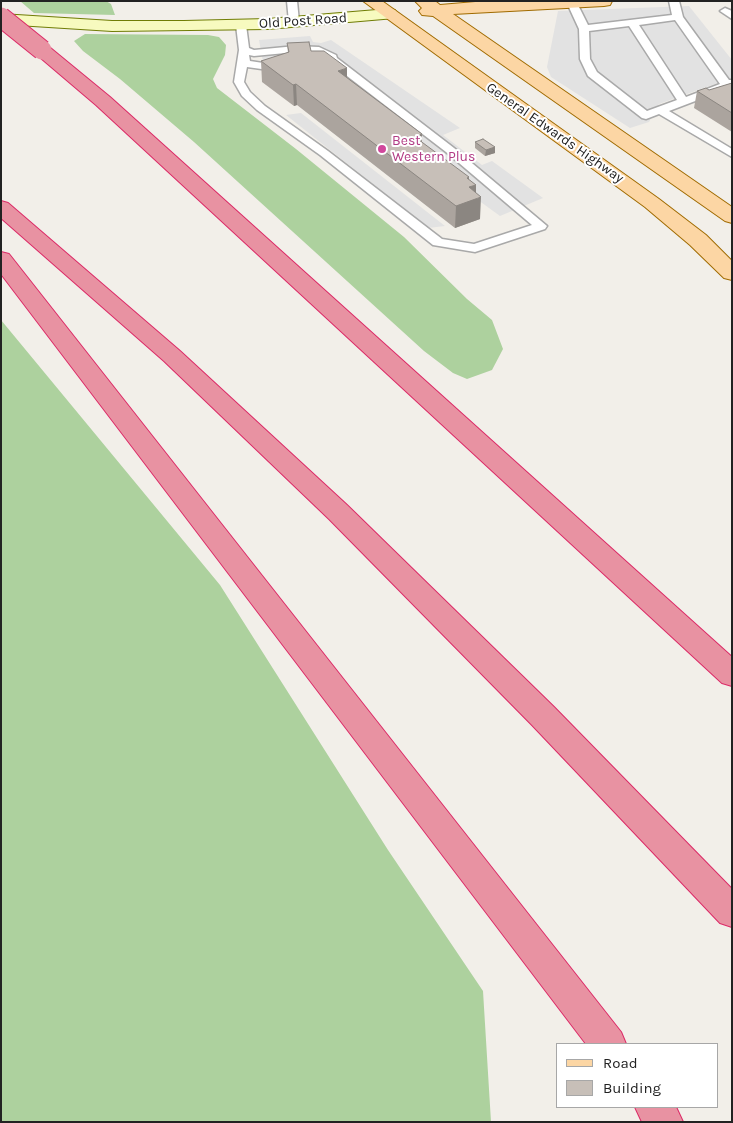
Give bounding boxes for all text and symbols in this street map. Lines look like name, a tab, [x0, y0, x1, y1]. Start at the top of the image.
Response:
street label: Old Post Road	[258, 10, 348, 32]
street label: General Edwards Highway	[483, 79, 627, 187]
place label: Best Western Plus	[392, 133, 475, 166]
marker: Best Western Plus	[376, 143, 388, 155]
legend	[556, 1043, 718, 1108]
text: Road	[603, 1054, 638, 1072]
text: Building	[603, 1079, 661, 1097]

